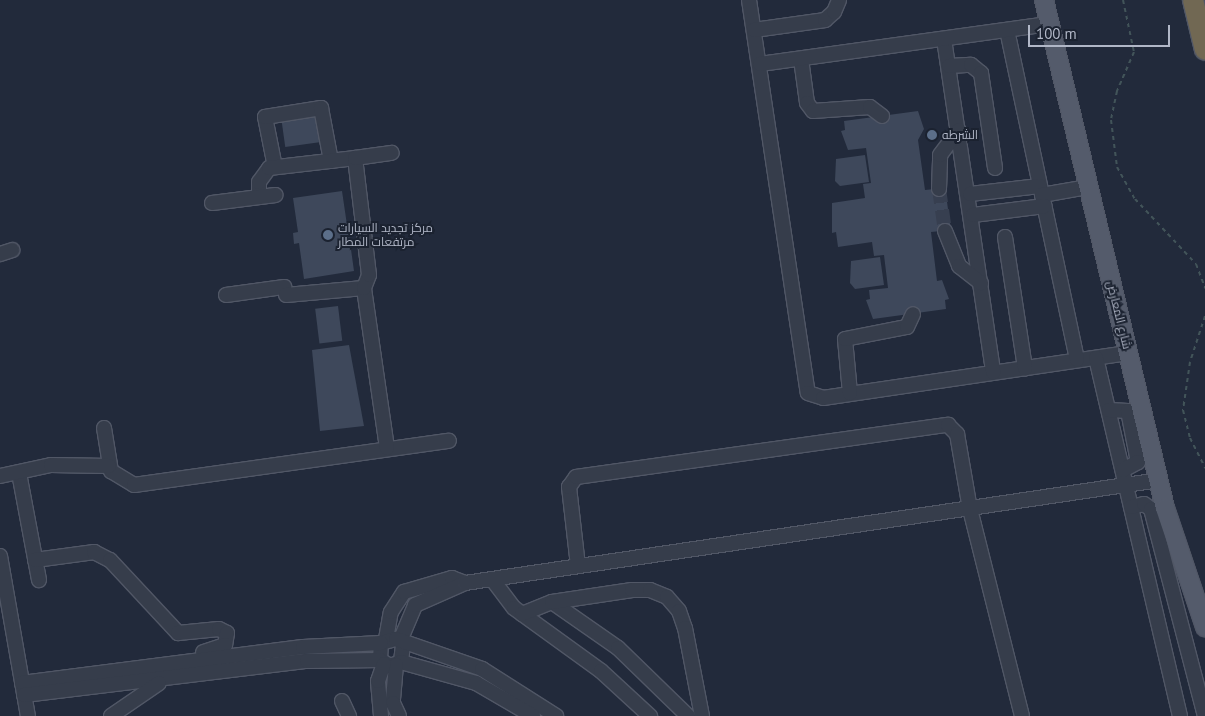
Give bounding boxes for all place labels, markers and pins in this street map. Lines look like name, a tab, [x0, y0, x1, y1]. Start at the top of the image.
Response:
place label: الشرطه	[942, 128, 978, 142]
marker: الشرطه	[926, 129, 938, 141]
place label: مركز تجديد السيارات مرتفعات المطار	[338, 221, 433, 249]
marker: مركز تجديد السيارات مرتفعات المطار	[322, 229, 334, 241]

